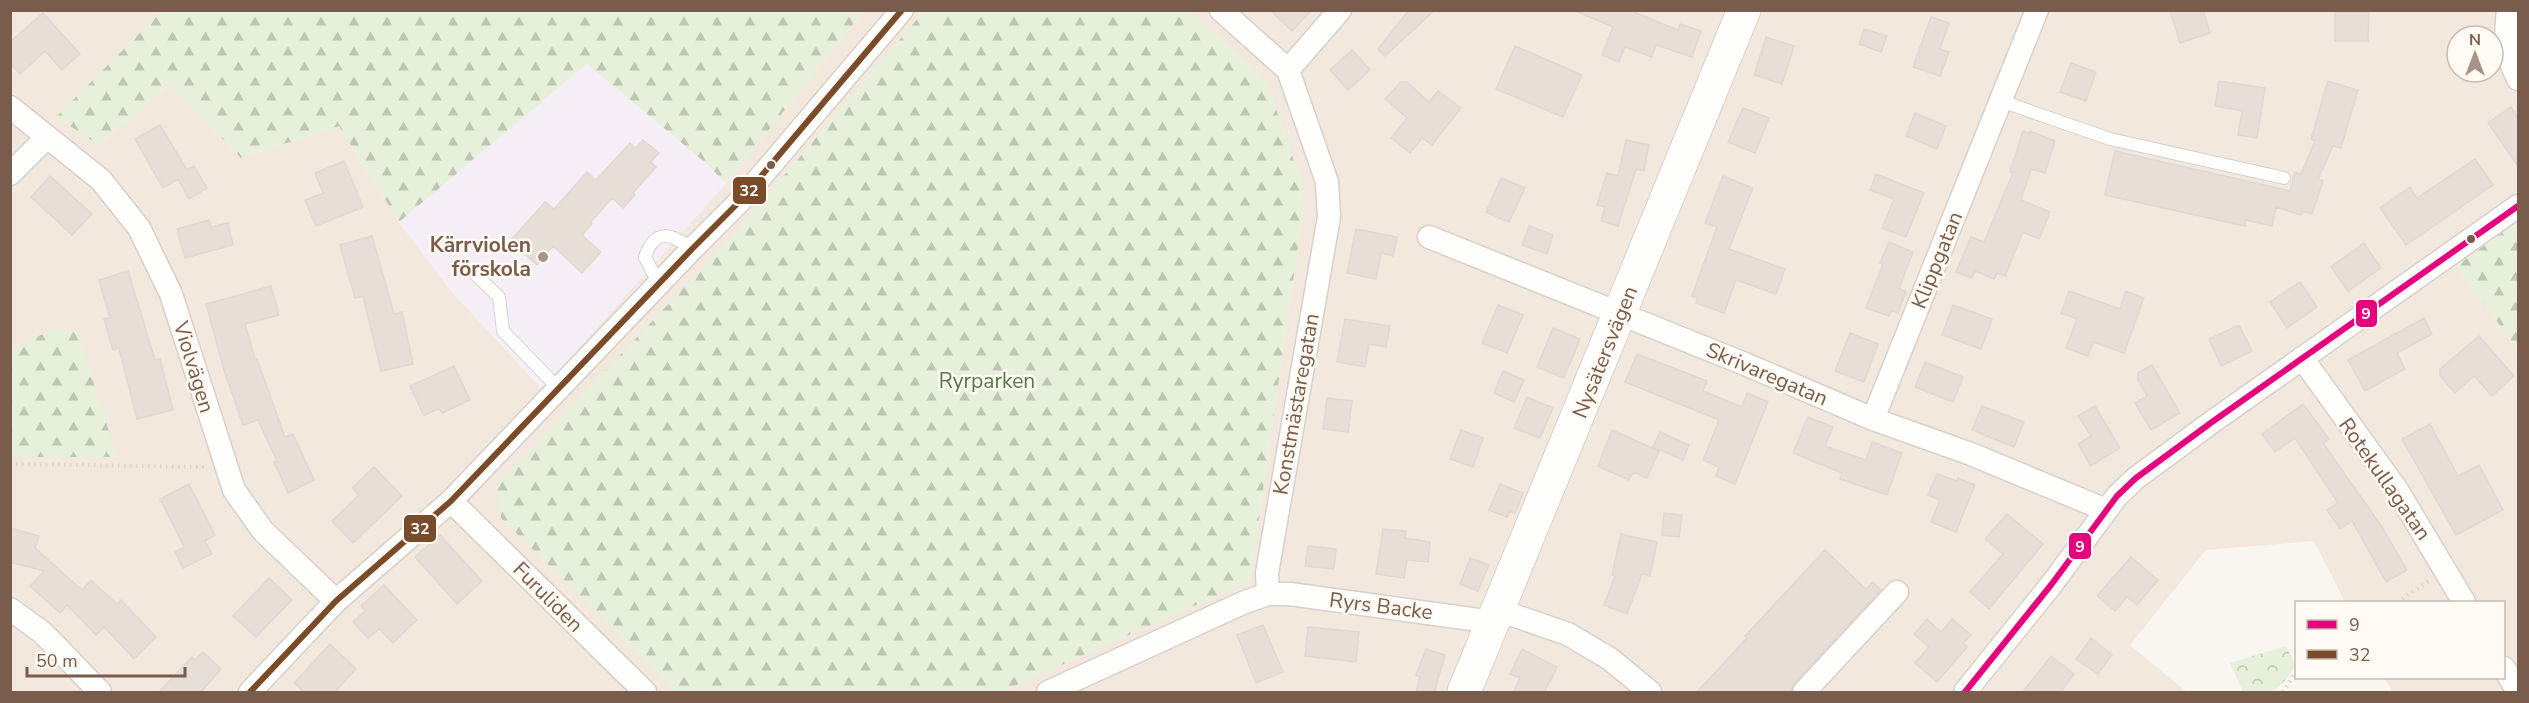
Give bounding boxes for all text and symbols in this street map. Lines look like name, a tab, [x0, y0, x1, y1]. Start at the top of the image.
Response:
north arrow	[2445, 24, 2505, 84]
text: N	[2469, 29, 2481, 51]
unlabelled marker	[765, 159, 777, 171]
line badge: 32	[732, 176, 767, 205]
text: 32	[739, 180, 759, 202]
street label: Klippgatan	[1905, 207, 1969, 313]
place label: Kärrviolen förskola	[430, 231, 531, 283]
unlabelled marker	[2465, 233, 2477, 245]
marker: Kärrviolen förskola	[536, 250, 550, 264]
street label: Nysätersvägen	[1566, 282, 1644, 422]
line badge: 9	[2355, 299, 2378, 328]
text: 9	[2361, 303, 2371, 325]
street label: Konstmästaregatan	[1266, 311, 1326, 497]
street label: Violvägen	[167, 317, 221, 416]
street label: Skrivaregatan	[1702, 336, 1832, 412]
park label: Ryrparken	[939, 367, 1035, 395]
street label: Rotekullagatan	[2332, 412, 2438, 546]
line badge: 32	[403, 514, 437, 543]
text: 32	[410, 518, 430, 540]
line badge: 9	[2068, 532, 2092, 560]
text: 9	[2075, 536, 2085, 558]
street label: Furuliden	[507, 556, 589, 638]
street label: Ryrs Backe	[1328, 586, 1434, 626]
legend	[2295, 601, 2505, 679]
text: 9	[2349, 613, 2360, 637]
scale bar	[27, 640, 184, 678]
text: 32	[2349, 643, 2371, 667]
text: 50 m	[36, 649, 78, 673]

